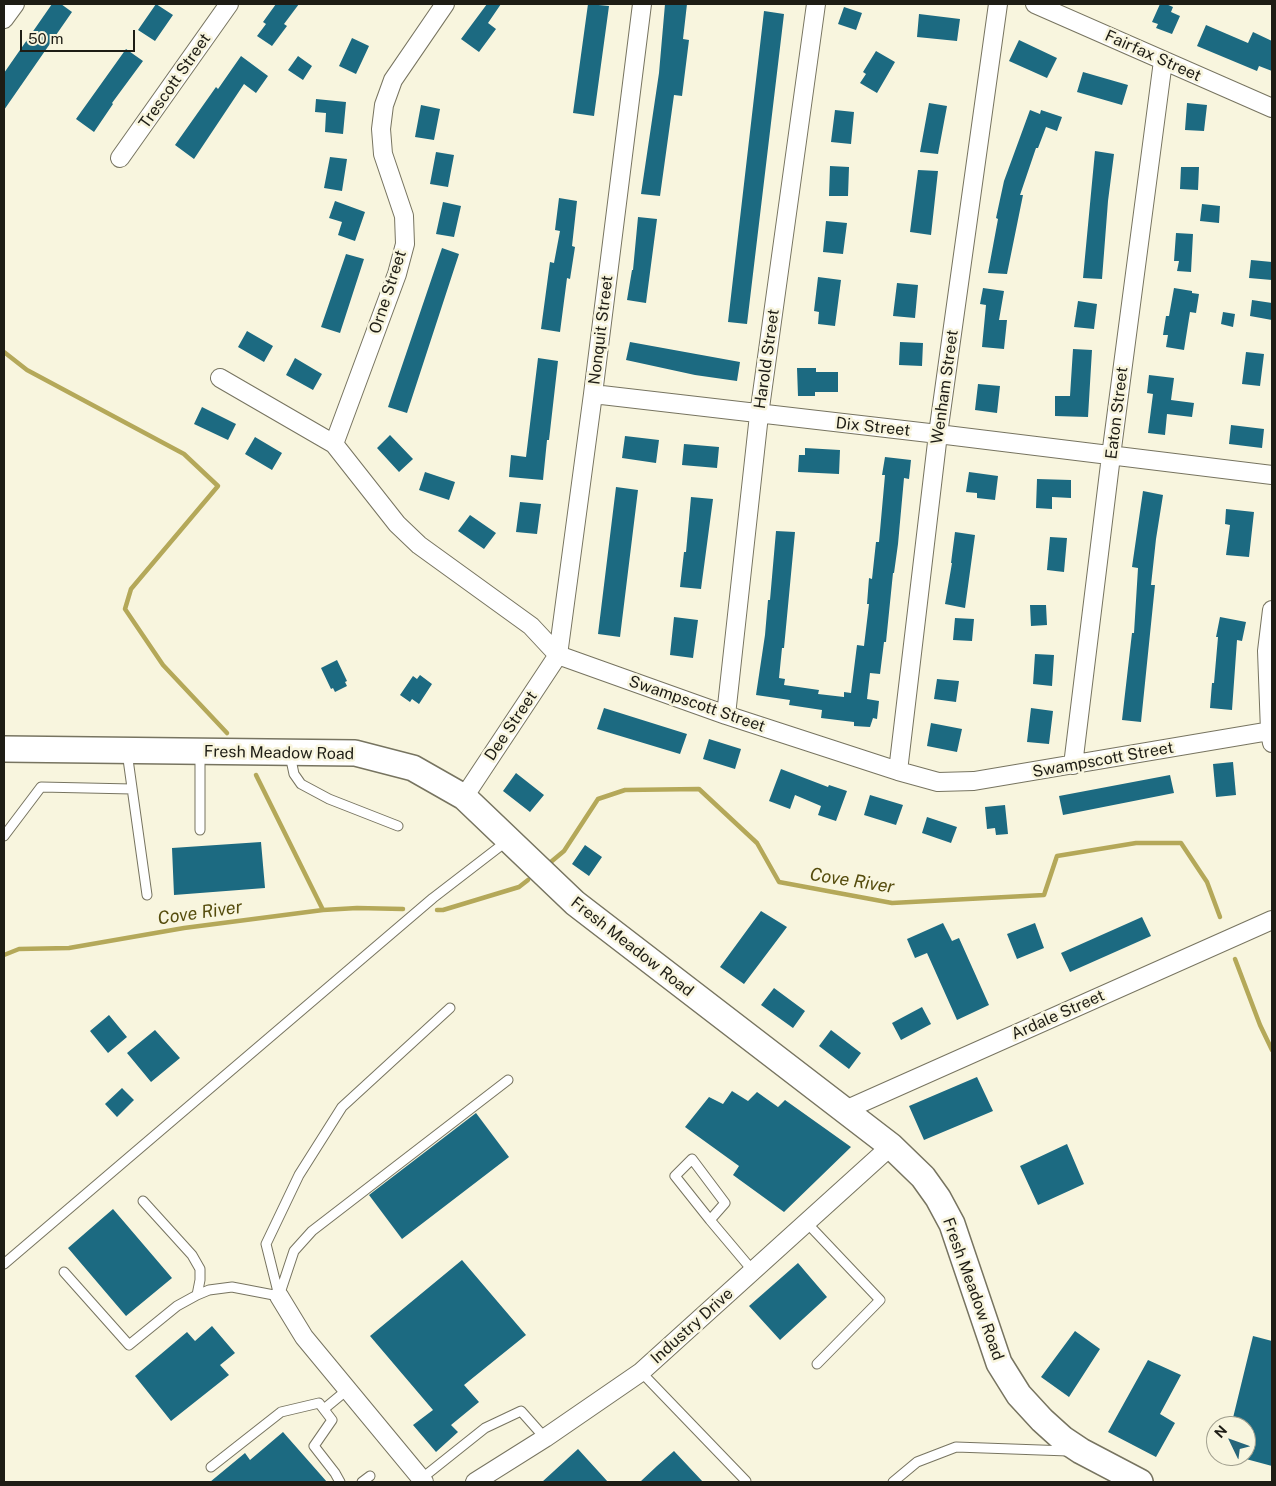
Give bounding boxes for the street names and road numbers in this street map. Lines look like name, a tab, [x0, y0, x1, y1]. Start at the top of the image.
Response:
street label: Fairfax Street	[1102, 26, 1204, 86]
street label: Trescott Street	[135, 30, 215, 132]
street label: Orne Street	[365, 248, 411, 336]
street label: Nonquit Street	[585, 274, 617, 386]
street label: Harold Street	[750, 308, 784, 410]
street label: Wenham Street	[927, 329, 963, 445]
street label: Eaton Street	[1102, 366, 1132, 460]
street label: Dix Street	[835, 414, 911, 440]
street label: Swampscott Street	[626, 672, 768, 736]
street label: Dee Street	[481, 688, 541, 764]
street label: Swampscott Street	[1031, 738, 1175, 782]
street label: Fresh Meadow Road	[204, 742, 354, 764]
street label: Fresh Meadow Road	[567, 893, 697, 1001]
street label: Ardale Street	[1008, 986, 1108, 1044]
street label: Fresh Meadow Road	[938, 1215, 1008, 1363]
street label: Industry Drive	[647, 1284, 737, 1368]

